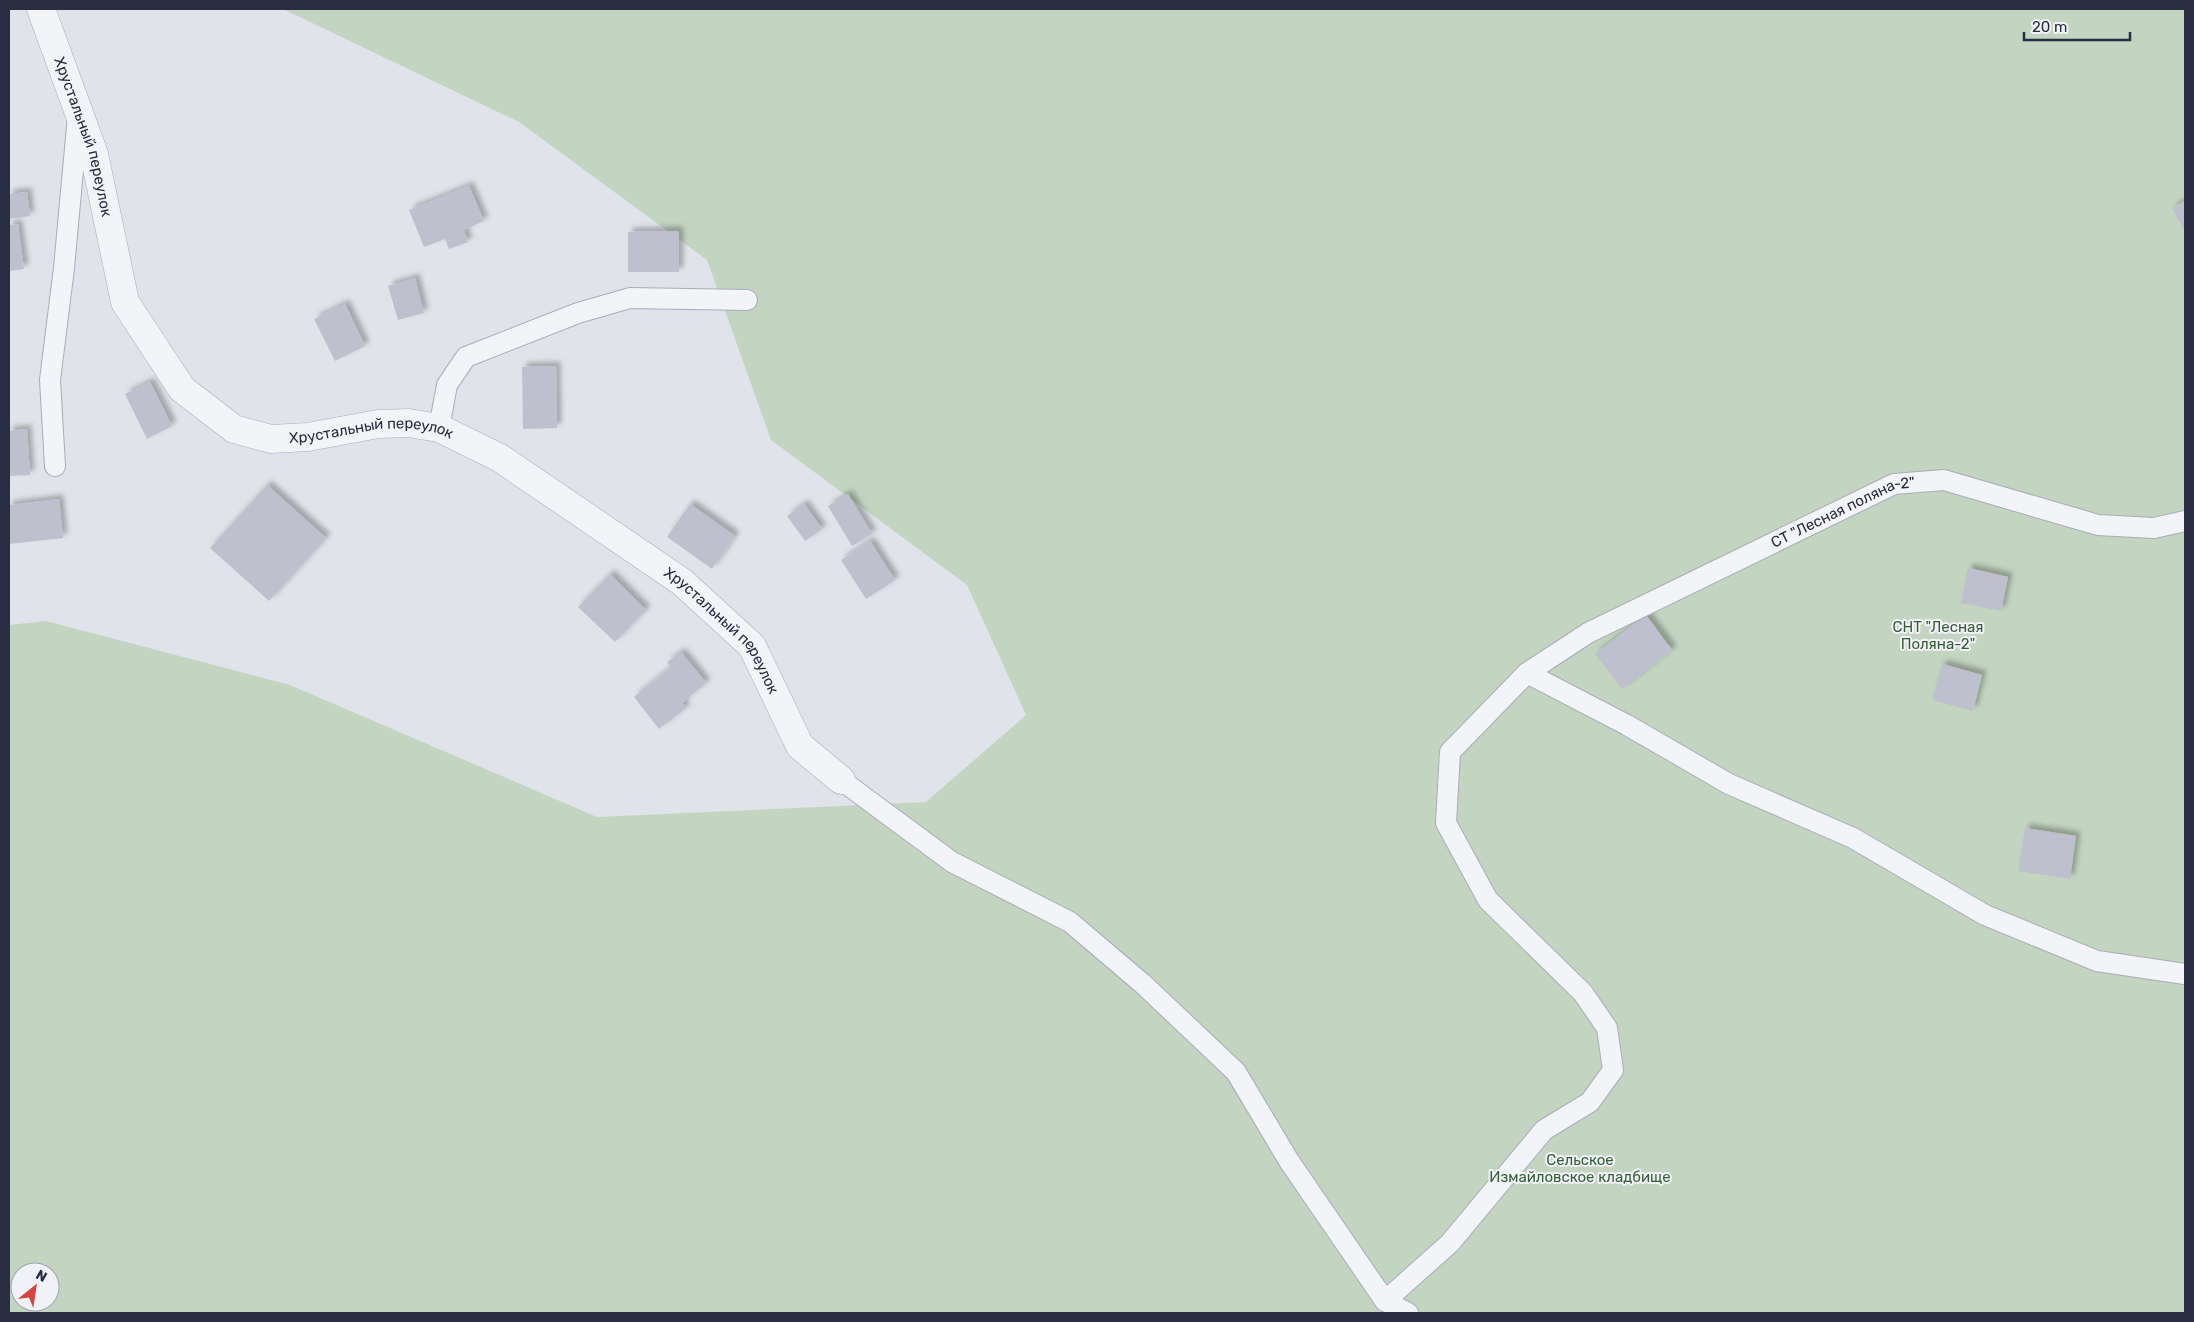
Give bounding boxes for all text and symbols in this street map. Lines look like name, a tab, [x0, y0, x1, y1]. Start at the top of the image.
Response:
scale bar	[2024, 10, 2130, 42]
text: 20 m	[2032, 18, 2067, 36]
street label: Хрустальный переулок	[50, 54, 116, 218]
street label: Хрустальный переулок	[289, 414, 457, 447]
street label: СТ "Лесная поляна-2"	[1768, 473, 1916, 552]
street label: Хрустальный переулок	[661, 563, 783, 697]
park label: СНТ "Лесная Поляна-2"	[1892, 618, 1984, 653]
park label: Сельское Измайловское кладбище	[1489, 1151, 1671, 1186]
north arrow	[10, 1262, 60, 1312]
text: N	[33, 1266, 50, 1286]

